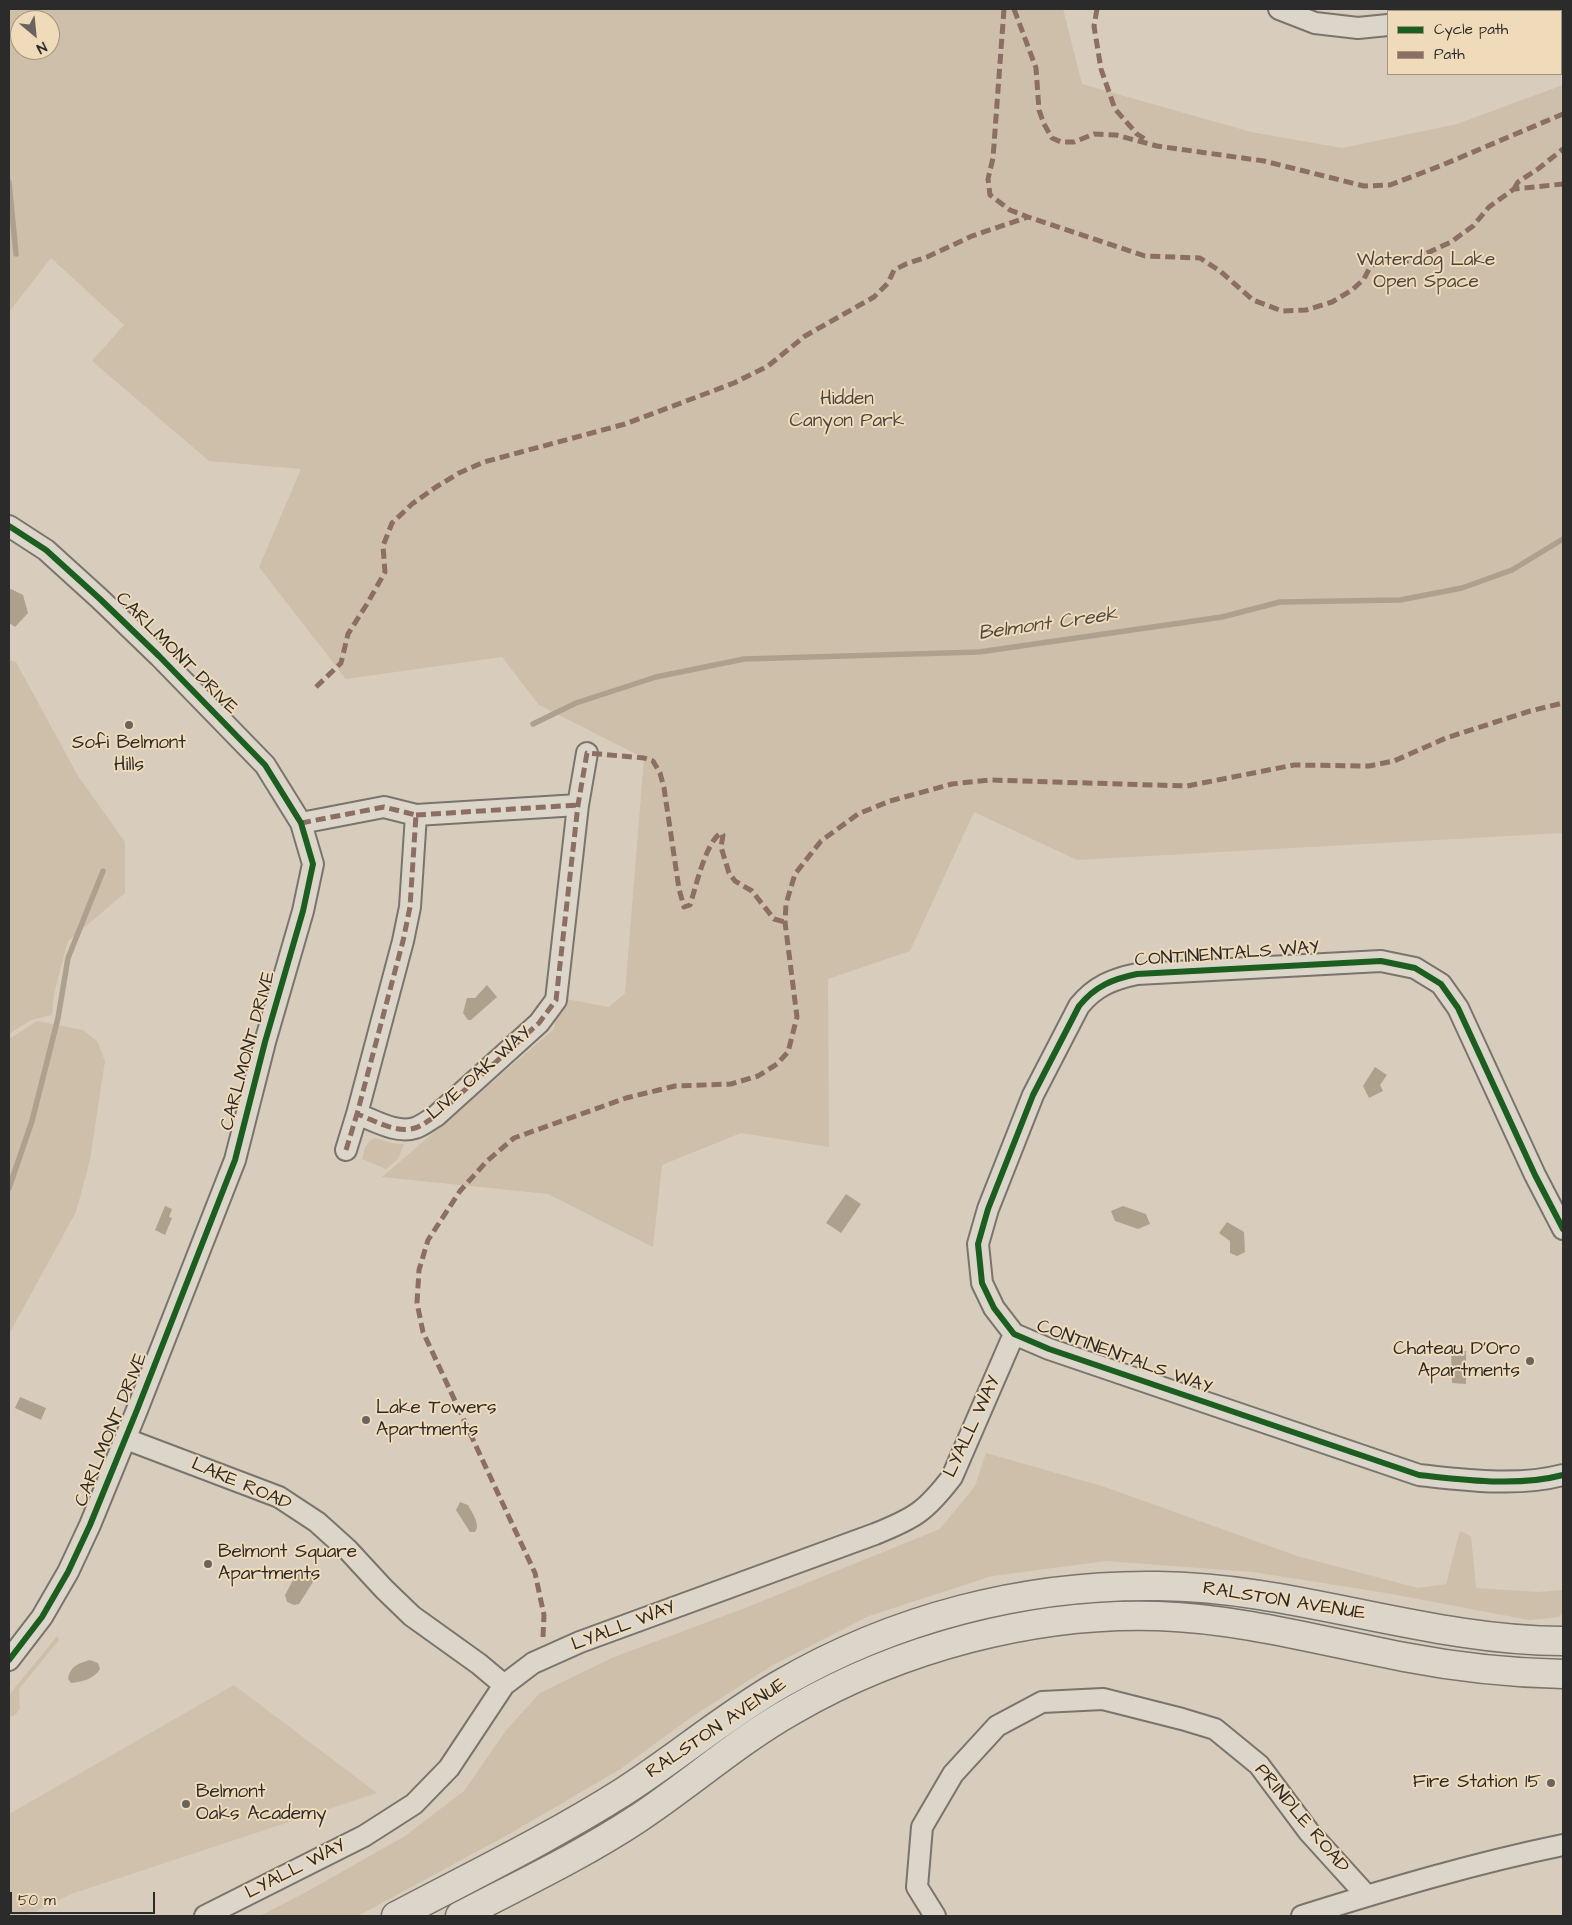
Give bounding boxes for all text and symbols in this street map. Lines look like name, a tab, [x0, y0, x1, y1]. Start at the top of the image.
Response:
north arrow	[10, 10, 60, 60]
legend	[1387, 10, 1562, 75]
text: Cycle path	[1434, 19, 1508, 40]
text: N	[33, 36, 50, 58]
text: Path	[1434, 44, 1465, 65]
park label: Waterdog Lake Open Space	[1357, 250, 1495, 294]
park label: Hidden Canyon Park	[790, 389, 904, 433]
street label: CARLMONT DRIVE	[110, 588, 242, 720]
water label: Belmont Creek	[977, 603, 1119, 647]
marker: Sofi Belmont Hills	[123, 719, 135, 731]
place label: Sofi Belmont Hills	[72, 733, 186, 777]
street label: CONTINENTALS WAY	[1134, 937, 1320, 973]
street label: CARLMONT DRIVE	[217, 969, 281, 1133]
street label: LIVE OAK WAY	[423, 1022, 537, 1126]
street label: CONTINENTALS WAY	[1033, 1316, 1215, 1400]
place label: Chateau D'Oro Apartments	[1393, 1339, 1520, 1383]
street label: CARLMONT DRIVE	[71, 1350, 153, 1510]
marker: Chateau D'Oro Apartments	[1524, 1355, 1536, 1367]
street label: LYALL WAY	[940, 1373, 1006, 1481]
place label: Lake Towers Apartments	[376, 1398, 497, 1442]
marker: Lake Towers Apartments	[360, 1414, 372, 1426]
street label: LAKE ROAD	[188, 1454, 294, 1516]
place label: Belmont Square Apartments	[218, 1542, 357, 1586]
marker: Belmont Square Apartments	[202, 1558, 214, 1570]
street label: RALSTON AVENUE	[1201, 1578, 1367, 1626]
street label: LYALL WAY	[569, 1597, 679, 1657]
street label: RALSTON AVENUE	[643, 1674, 791, 1784]
street label: PRINDLE ROAD	[1249, 1760, 1353, 1878]
place label: Fire Station 15	[1413, 1772, 1541, 1794]
marker: Fire Station 15	[1545, 1777, 1557, 1789]
place label: Belmont Oaks Academy	[196, 1782, 326, 1826]
marker: Belmont Oaks Academy	[180, 1798, 192, 1810]
street label: LYALL WAY	[242, 1835, 350, 1905]
scale bar	[12, 1882, 158, 1914]
text: 50 m	[18, 1890, 56, 1911]

